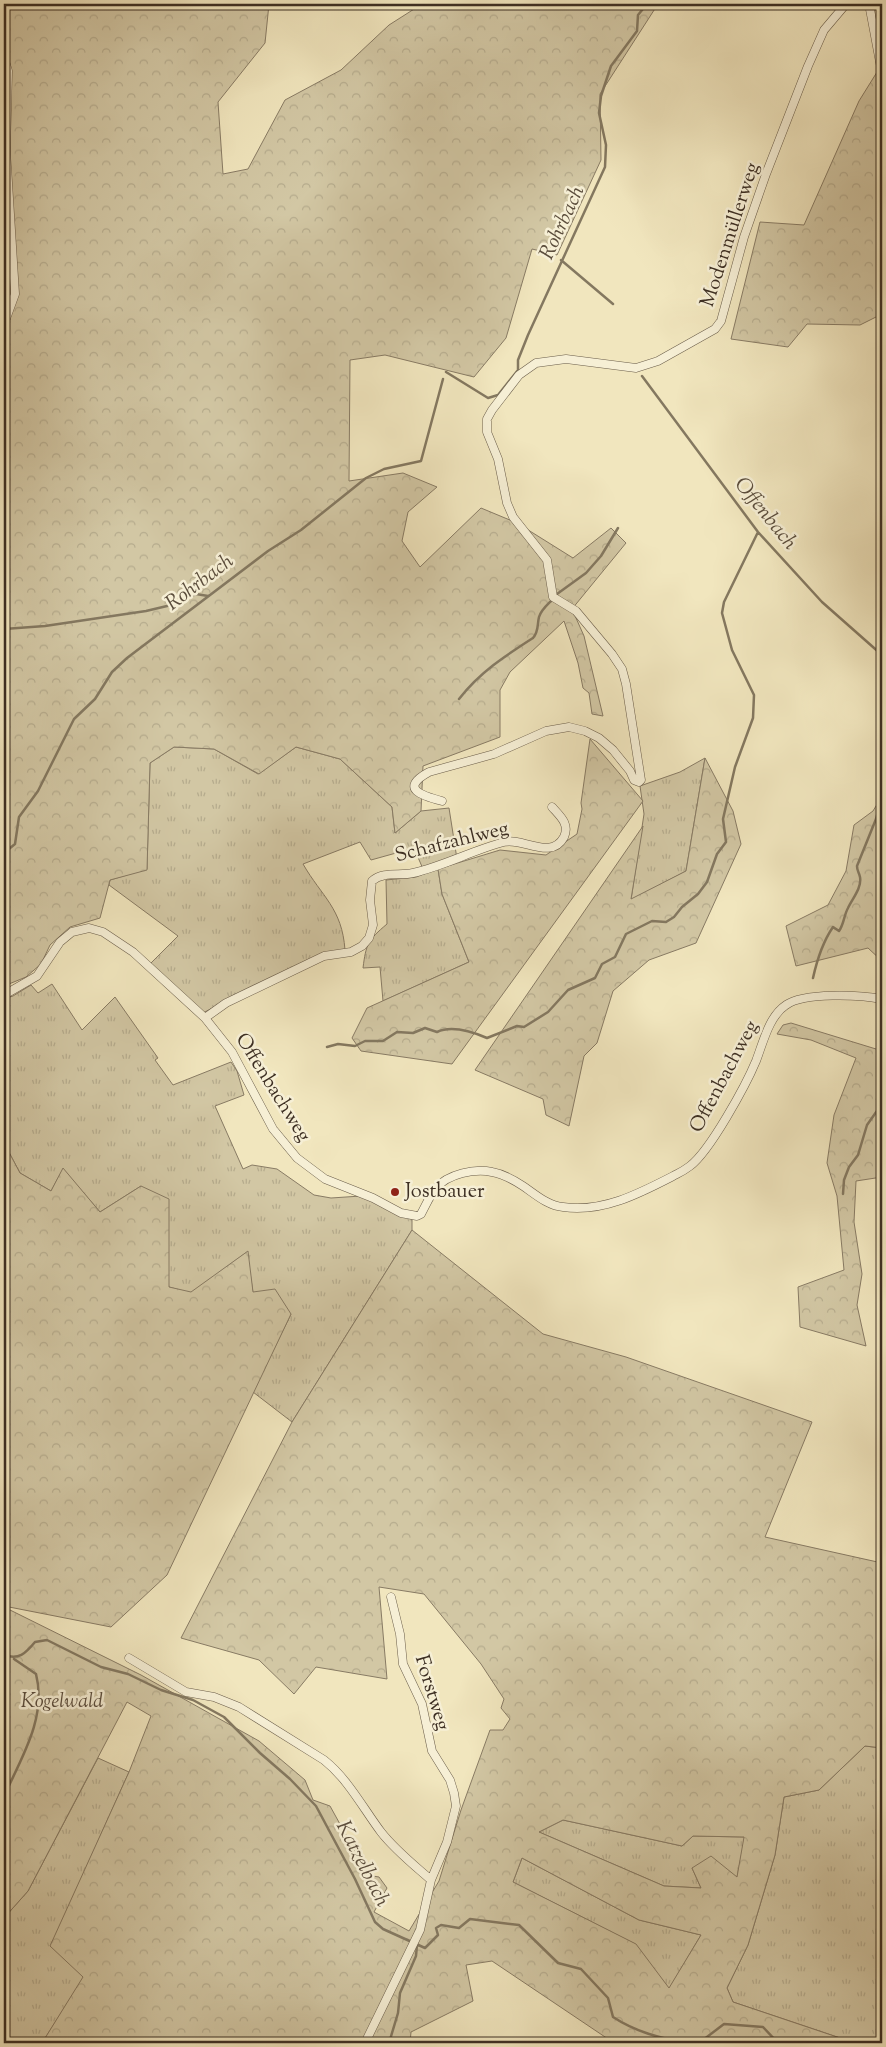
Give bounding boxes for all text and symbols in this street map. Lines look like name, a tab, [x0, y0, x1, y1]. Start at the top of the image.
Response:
street label: Modenmüllerweg	[694, 159, 768, 311]
water label: Rohrbach	[533, 181, 593, 265]
water label: Offenbach	[726, 471, 804, 557]
water label: Rohrbach	[160, 547, 240, 619]
street label: Schafzahlweg	[392, 815, 512, 871]
street label: Offenbachweg	[683, 1015, 767, 1138]
street label: Offenbachweg	[227, 1028, 317, 1148]
place label: Jostbauer	[404, 1178, 485, 1207]
marker: Jostbauer	[389, 1186, 401, 1198]
street label: Forstweg	[406, 1652, 456, 1734]
park label: Kogelwald	[21, 1688, 103, 1717]
water label: Katzelbach	[327, 1816, 397, 1912]

